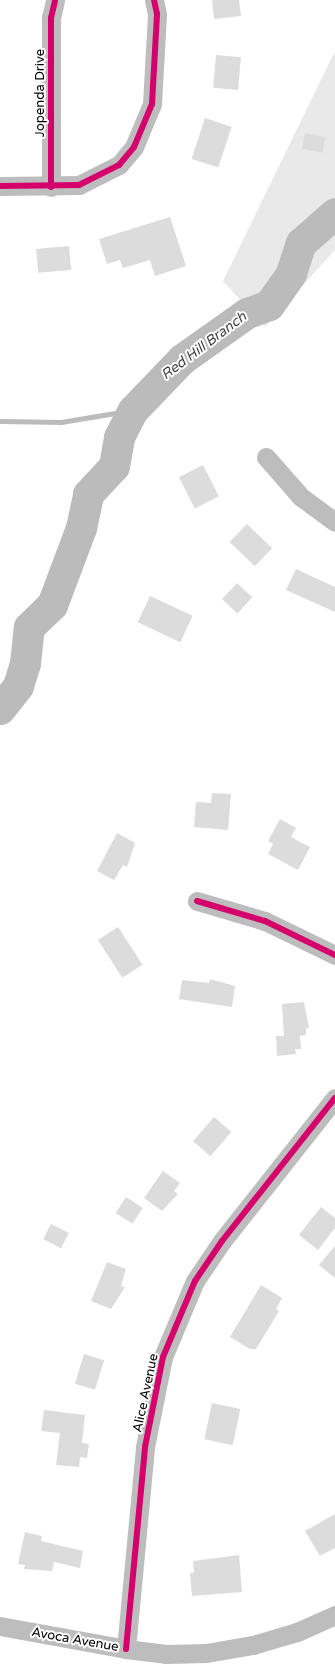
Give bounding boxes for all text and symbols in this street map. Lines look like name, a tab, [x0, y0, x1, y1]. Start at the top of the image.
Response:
street label: Jopenda Drive	[32, 49, 48, 137]
water label: Red Hill Branch	[158, 309, 250, 383]
street label: Alice Avenue	[130, 1352, 162, 1434]
street label: Avoca Avenue	[30, 1625, 120, 1655]

